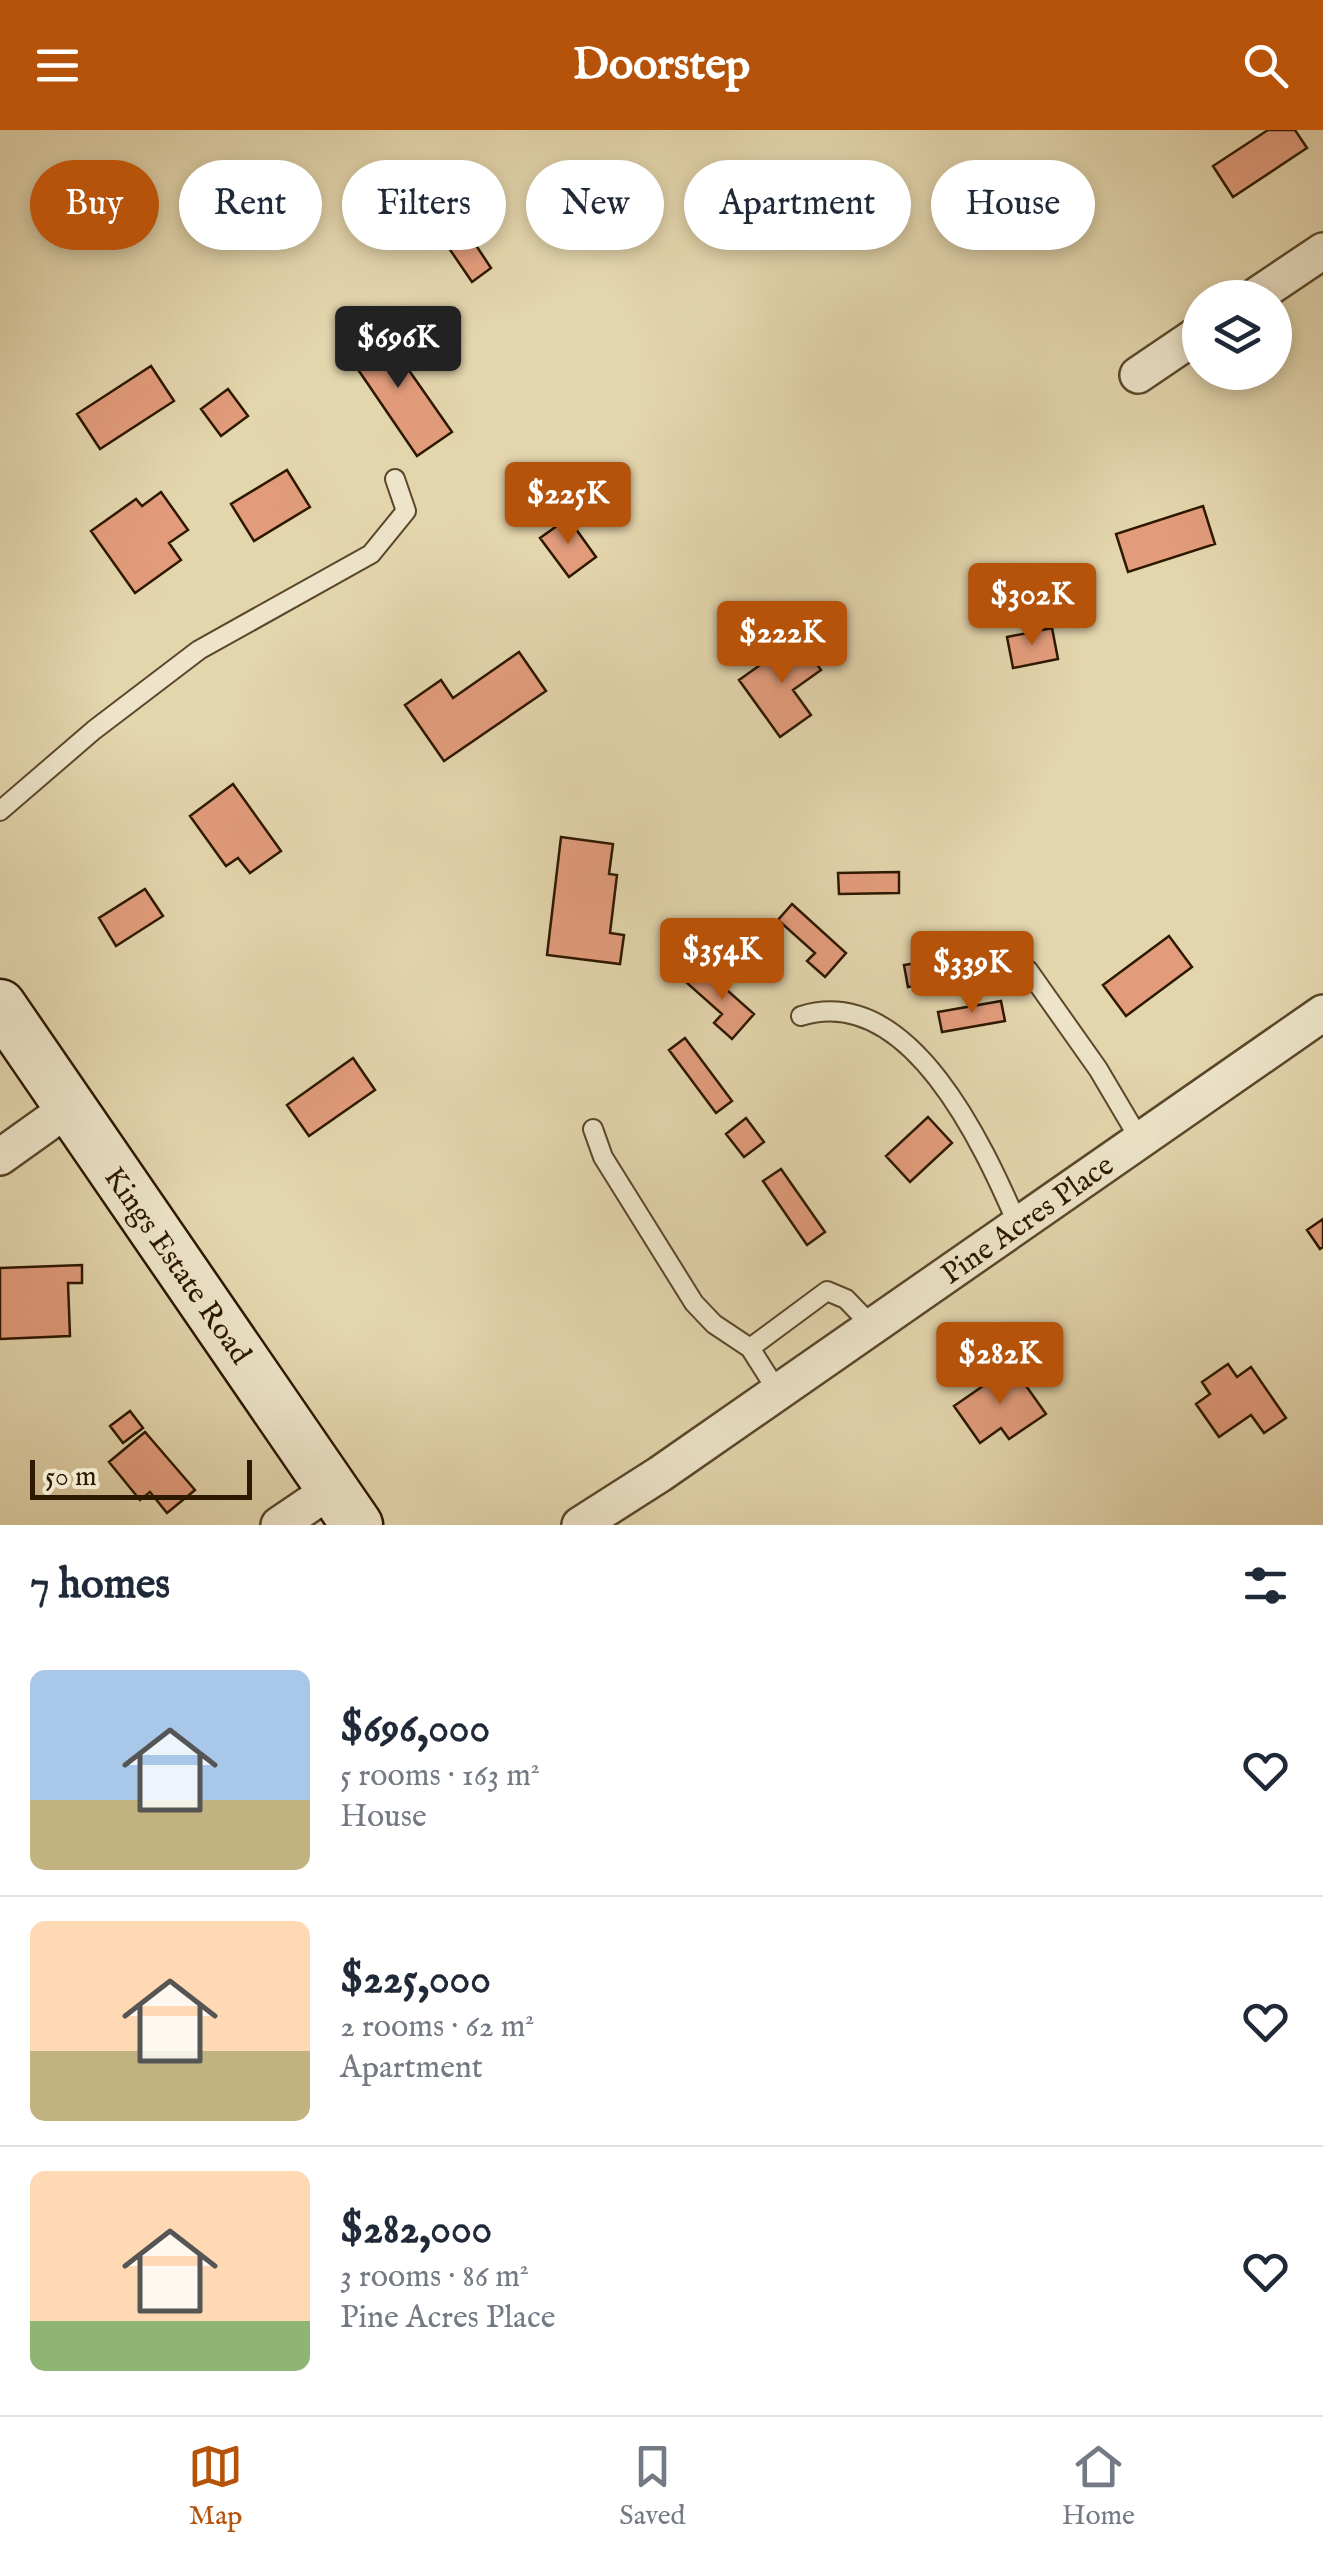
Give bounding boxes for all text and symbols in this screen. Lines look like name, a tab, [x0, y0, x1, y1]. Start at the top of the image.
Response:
text: Doorstep	[573, 37, 750, 94]
icon: menu	[30, 38, 85, 93]
icon: search	[1238, 38, 1293, 93]
chip: Buy	[30, 160, 159, 250]
chip: Rent	[179, 160, 322, 250]
chip: Filters	[342, 160, 506, 250]
chip: New	[526, 160, 664, 250]
chip: Apartment	[684, 160, 911, 250]
chip: House	[931, 160, 1095, 250]
map controls	[1182, 280, 1292, 390]
button: layers	[1182, 280, 1292, 390]
pin: $696K	[328, 306, 468, 391]
text: $696K	[357, 318, 439, 359]
pin: $225K	[498, 462, 638, 547]
text: $225K	[527, 474, 609, 515]
pin: $302K	[962, 563, 1102, 648]
text: $302K	[990, 575, 1074, 616]
pin: $222K	[712, 601, 852, 686]
text: $222K	[739, 613, 825, 654]
pin: $354K	[652, 918, 792, 1003]
text: $354K	[682, 930, 762, 971]
pin: $339K	[902, 931, 1042, 1016]
text: $339K	[933, 943, 1011, 984]
street label: Pine Acres Place	[935, 1147, 1122, 1294]
street label: Kings Estate Road	[94, 1160, 259, 1373]
pin: $282K	[930, 1322, 1070, 1407]
text: $282K	[958, 1334, 1042, 1375]
scale bar	[30, 1455, 252, 1500]
text: 50 m	[45, 1460, 97, 1495]
icon: filters	[1238, 1558, 1293, 1613]
text: 7 homes	[30, 1559, 170, 1612]
text: $696,000	[340, 1703, 490, 1756]
icon: home	[110, 1710, 230, 1830]
icon: heart	[1238, 1743, 1293, 1798]
text: 5 rooms · 163 m²	[340, 1756, 540, 1797]
text: House	[340, 1797, 427, 1838]
text: $225,000	[340, 1954, 491, 2007]
icon: home	[110, 1961, 230, 2081]
icon: heart	[1238, 1994, 1293, 2049]
text: 2 rooms · 62 m²	[340, 2007, 534, 2048]
text: Apartment	[340, 2048, 483, 2089]
text: $282,000	[340, 2204, 492, 2257]
icon: home	[110, 2211, 230, 2331]
icon: heart	[1238, 2244, 1293, 2299]
text: 3 rooms · 86 m²	[340, 2257, 529, 2298]
text: Pine Acres Place	[340, 2298, 555, 2339]
tab: Map	[188, 2439, 243, 2534]
tab: Saved	[619, 2439, 686, 2534]
tab: Home	[1062, 2439, 1135, 2534]

